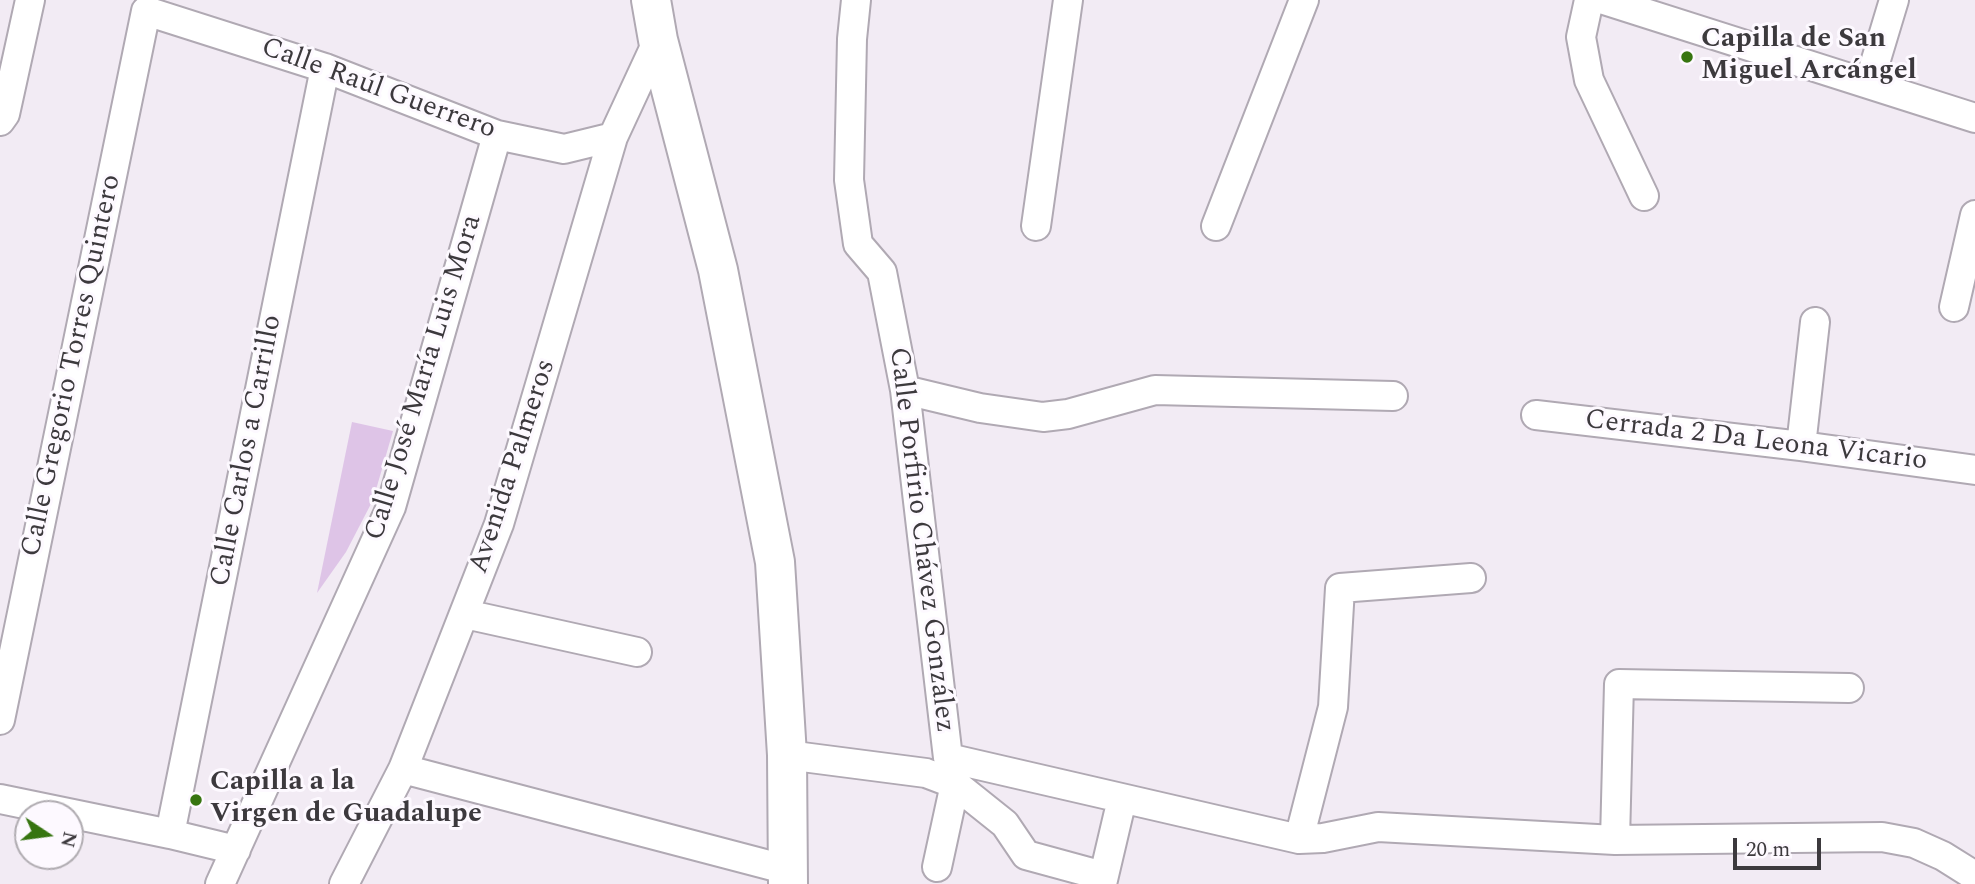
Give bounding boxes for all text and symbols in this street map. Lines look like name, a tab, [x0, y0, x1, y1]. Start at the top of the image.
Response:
place label: Capilla de San Miguel Arcángel	[1701, 24, 1917, 90]
street label: Calle Raúl Guerrero	[256, 32, 500, 148]
marker: Capilla de San Miguel Arcángel	[1679, 49, 1695, 65]
street label: Calle Gregorio Torres Quintero	[16, 172, 130, 560]
street label: Calle José María Luis Mora	[359, 211, 491, 545]
street label: Calle Carlos a Carrillo	[205, 312, 291, 590]
street label: Calle Porfirio Chávez González	[880, 345, 960, 735]
street label: Avenida Palmeros	[464, 356, 564, 578]
street label: Cerrada 2 Da Leona Vicario	[1583, 404, 1929, 480]
place label: Capilla a la Virgen de Guadalupe	[210, 767, 482, 833]
marker: Capilla a la Virgen de Guadalupe	[188, 792, 204, 808]
north arrow	[14, 800, 84, 870]
scale bar	[1737, 824, 1825, 868]
text: N	[52, 829, 84, 850]
text: 20 m	[1746, 834, 1790, 866]

